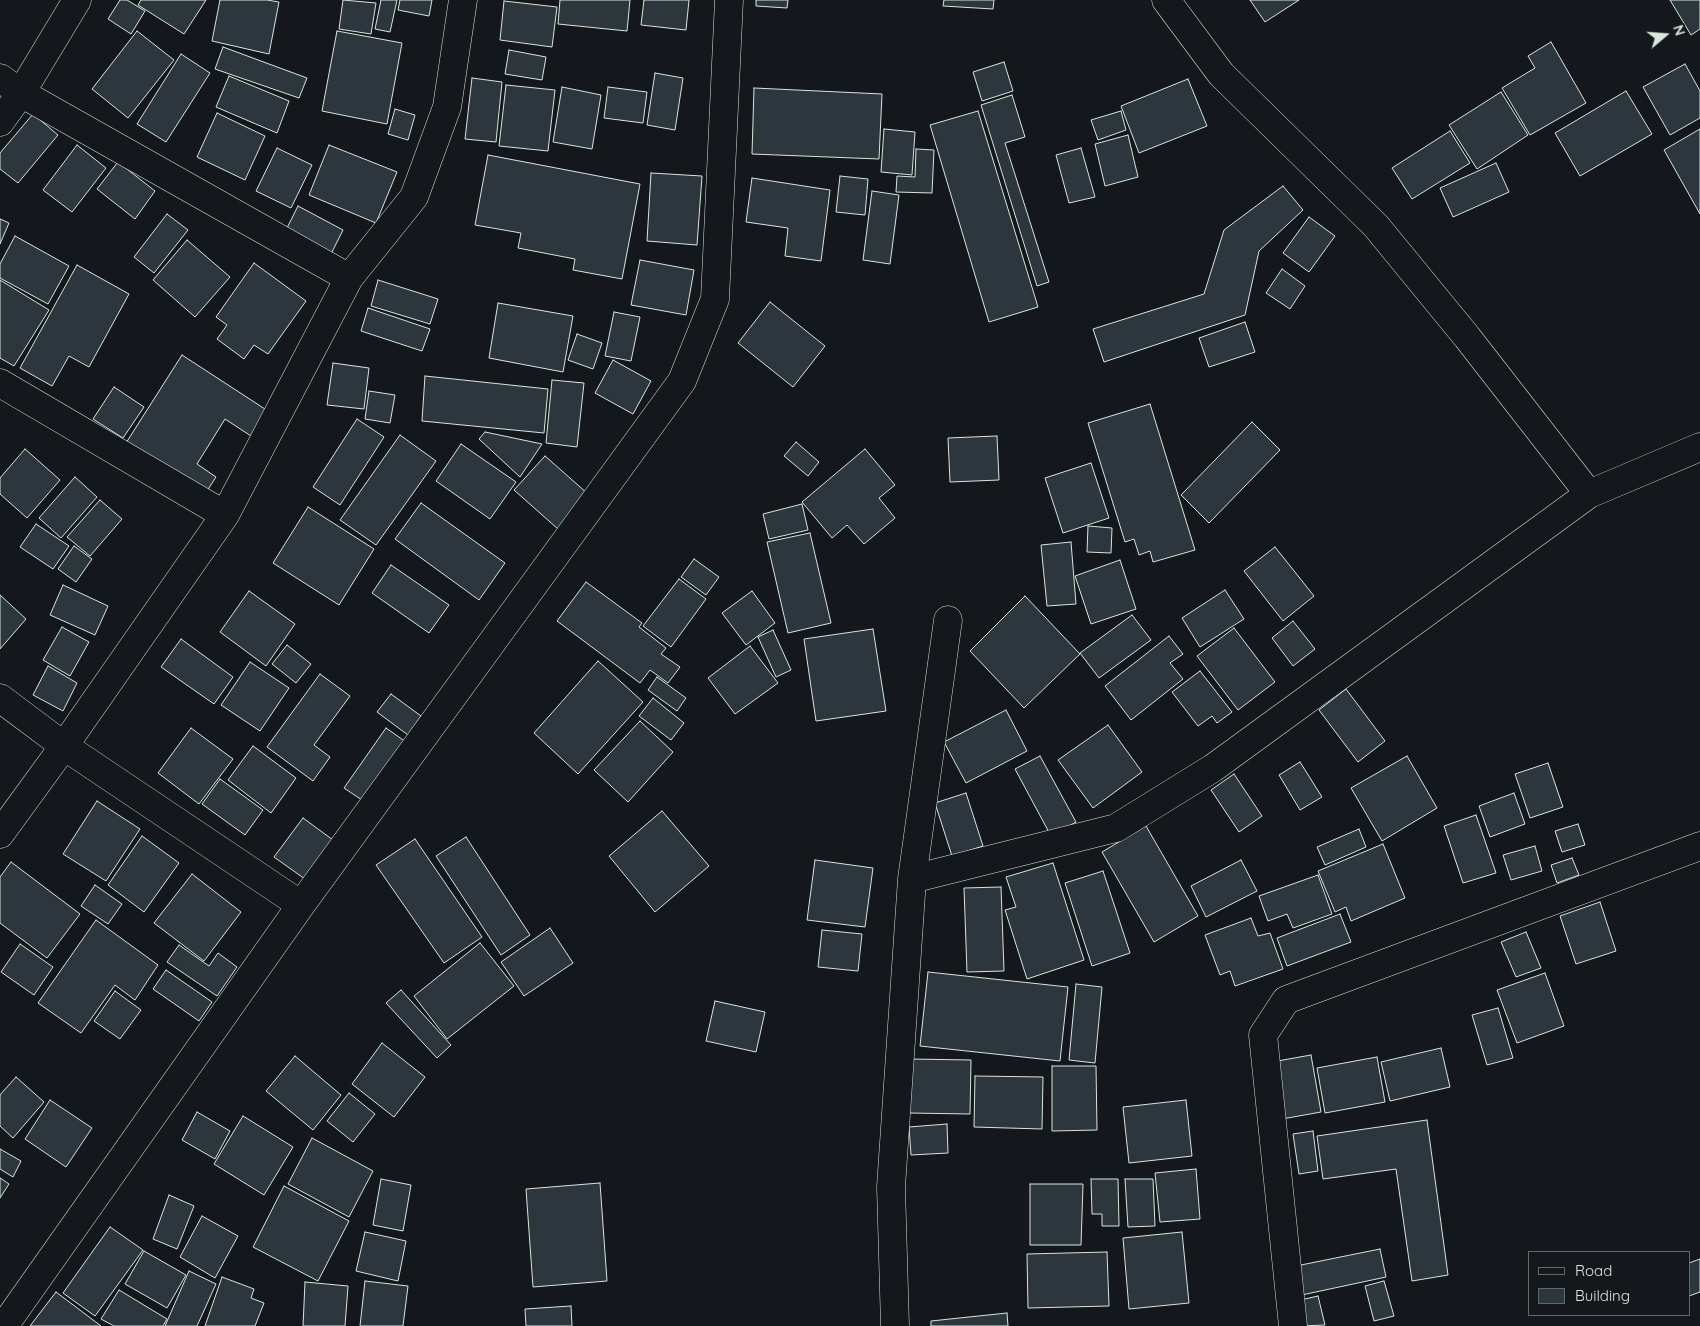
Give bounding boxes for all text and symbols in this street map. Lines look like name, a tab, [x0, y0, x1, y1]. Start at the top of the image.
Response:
north arrow	[1640, 10, 1690, 60]
text: N	[1669, 23, 1689, 38]
legend	[1528, 1251, 1690, 1316]
text: Road	[1575, 1261, 1612, 1280]
text: Building	[1575, 1286, 1630, 1305]

